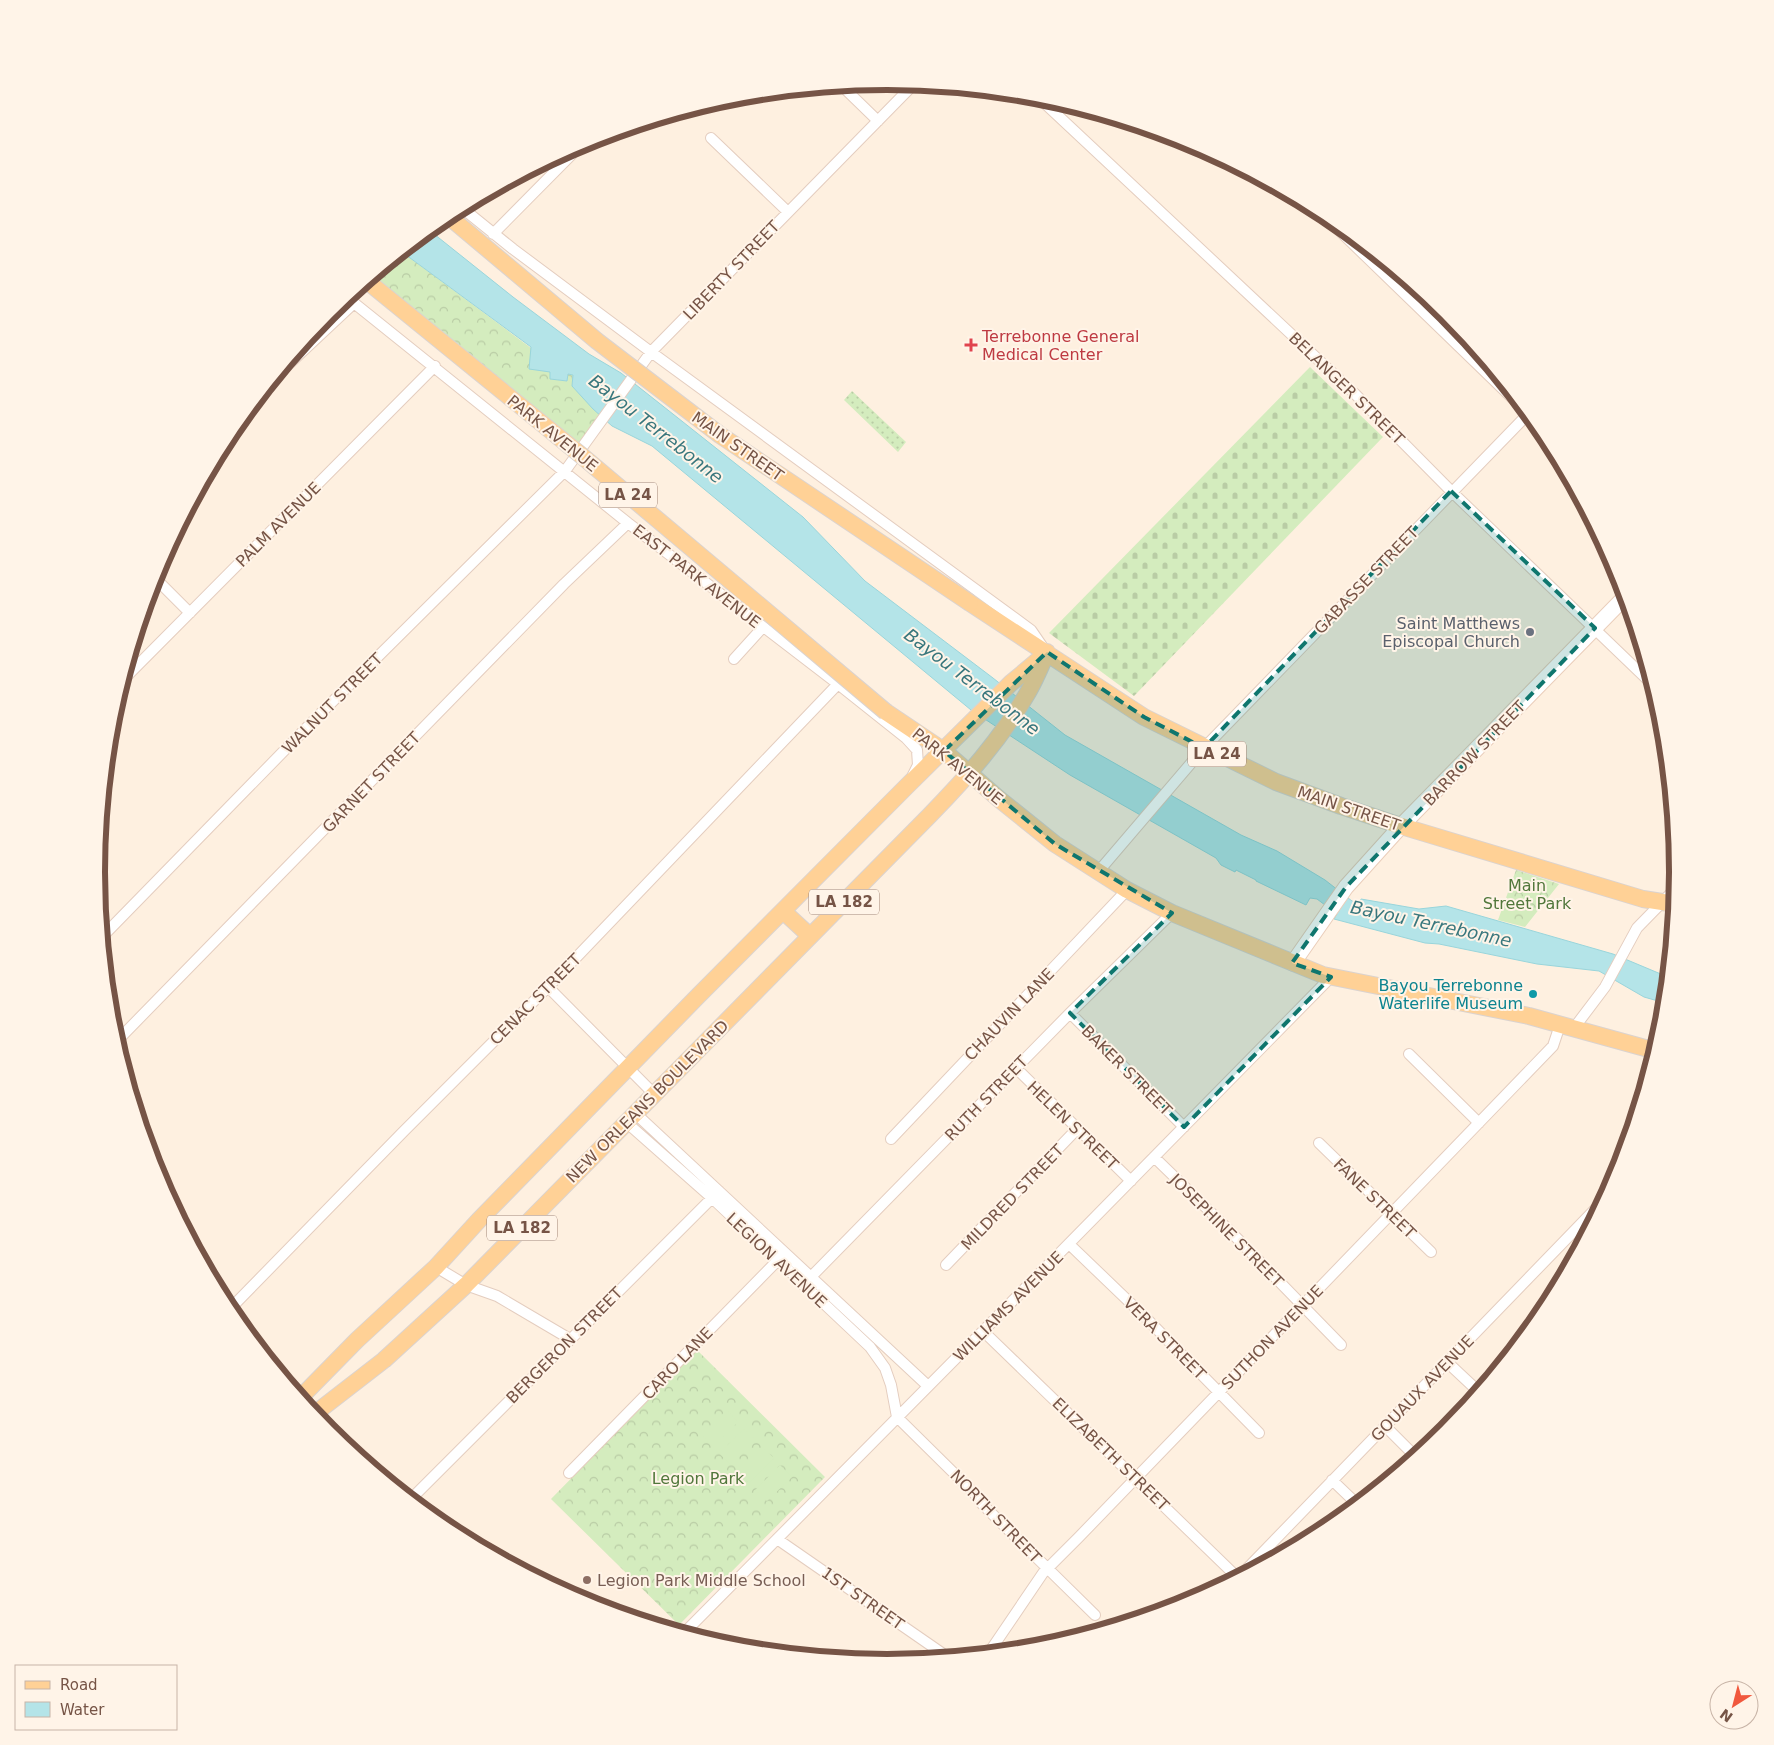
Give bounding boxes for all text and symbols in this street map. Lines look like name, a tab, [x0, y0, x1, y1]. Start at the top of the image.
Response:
street label: LIBERTY STREET	[679, 217, 784, 324]
place label: Terrebonne General Medical Center	[981, 327, 1139, 364]
street label: BELANGER STREET	[1285, 328, 1408, 449]
marker: Terrebonne General Medical Center	[964, 338, 978, 352]
water label: Bayou Terrebonne	[585, 370, 727, 487]
street label: PARK AVENUE	[504, 391, 602, 476]
street label: MAIN STREET	[688, 408, 787, 485]
street label: PALM AVENUE	[232, 478, 325, 571]
road number: LA 24	[599, 482, 657, 508]
street label: EAST PARK AVENUE	[629, 521, 764, 632]
street label: GABASSE STREET	[1310, 523, 1423, 638]
place label: Saint Matthews Episcopal Church	[1382, 614, 1520, 651]
water label: Bayou Terrebonne	[900, 624, 1044, 739]
marker: Saint Matthews Episcopal Church	[1524, 626, 1536, 638]
street label: WALNUT STREET	[278, 649, 387, 758]
street label: BARROW STREET	[1419, 697, 1530, 810]
street label: PARK AVENUE	[909, 724, 1007, 809]
street label: GARNET STREET	[319, 728, 424, 837]
road number: LA 24	[1188, 742, 1246, 766]
street label: MAIN STREET	[1295, 782, 1403, 835]
park label: Main Street Park	[1483, 876, 1572, 913]
road number: LA 182	[809, 890, 879, 914]
water label: Bayou Terrebonne	[1349, 896, 1514, 951]
street label: CENAC STREET	[486, 950, 585, 1049]
street label: CHAUVIN LANE	[961, 964, 1058, 1064]
place label: Bayou Terrebonne Waterlife Museum	[1378, 976, 1523, 1013]
marker: Bayou Terrebonne Waterlife Museum	[1527, 988, 1539, 1000]
street label: NEW ORLEANS BOULEVARD	[562, 1016, 733, 1187]
street label: BAKER STREET	[1078, 1021, 1176, 1120]
street label: RUTH STREET	[941, 1052, 1032, 1145]
street label: HELEN STREET	[1023, 1077, 1122, 1174]
street label: MILDRED STREET	[957, 1140, 1068, 1254]
street label: FANE STREET	[1330, 1154, 1420, 1242]
street label: JOSEPHINE STREET	[1165, 1169, 1287, 1291]
street label: LEGION AVENUE	[722, 1209, 831, 1312]
road number: LA 182	[487, 1216, 557, 1240]
street label: WILLIAMS AVENUE	[949, 1247, 1067, 1365]
street label: SUTHON AVENUE	[1218, 1281, 1327, 1394]
street label: BERGERON STREET	[502, 1283, 627, 1407]
street label: VERA STREET	[1120, 1293, 1210, 1384]
street label: CARO LANE	[638, 1323, 717, 1403]
street label: GOUAUX AVENUE	[1367, 1331, 1478, 1445]
street label: ELIZABETH STREET	[1048, 1394, 1173, 1515]
street label: NORTH STREET	[946, 1466, 1045, 1567]
park label: Legion Park	[652, 1469, 745, 1488]
street label: 1ST STREET	[818, 1563, 908, 1634]
place label: Legion Park Middle School	[597, 1571, 806, 1590]
marker: Legion Park Middle School	[581, 1574, 593, 1586]
legend	[15, 1665, 178, 1730]
text: Road	[60, 1676, 98, 1694]
north arrow	[1709, 1680, 1759, 1730]
text: Water	[60, 1701, 105, 1719]
text: N	[1717, 1706, 1736, 1725]

